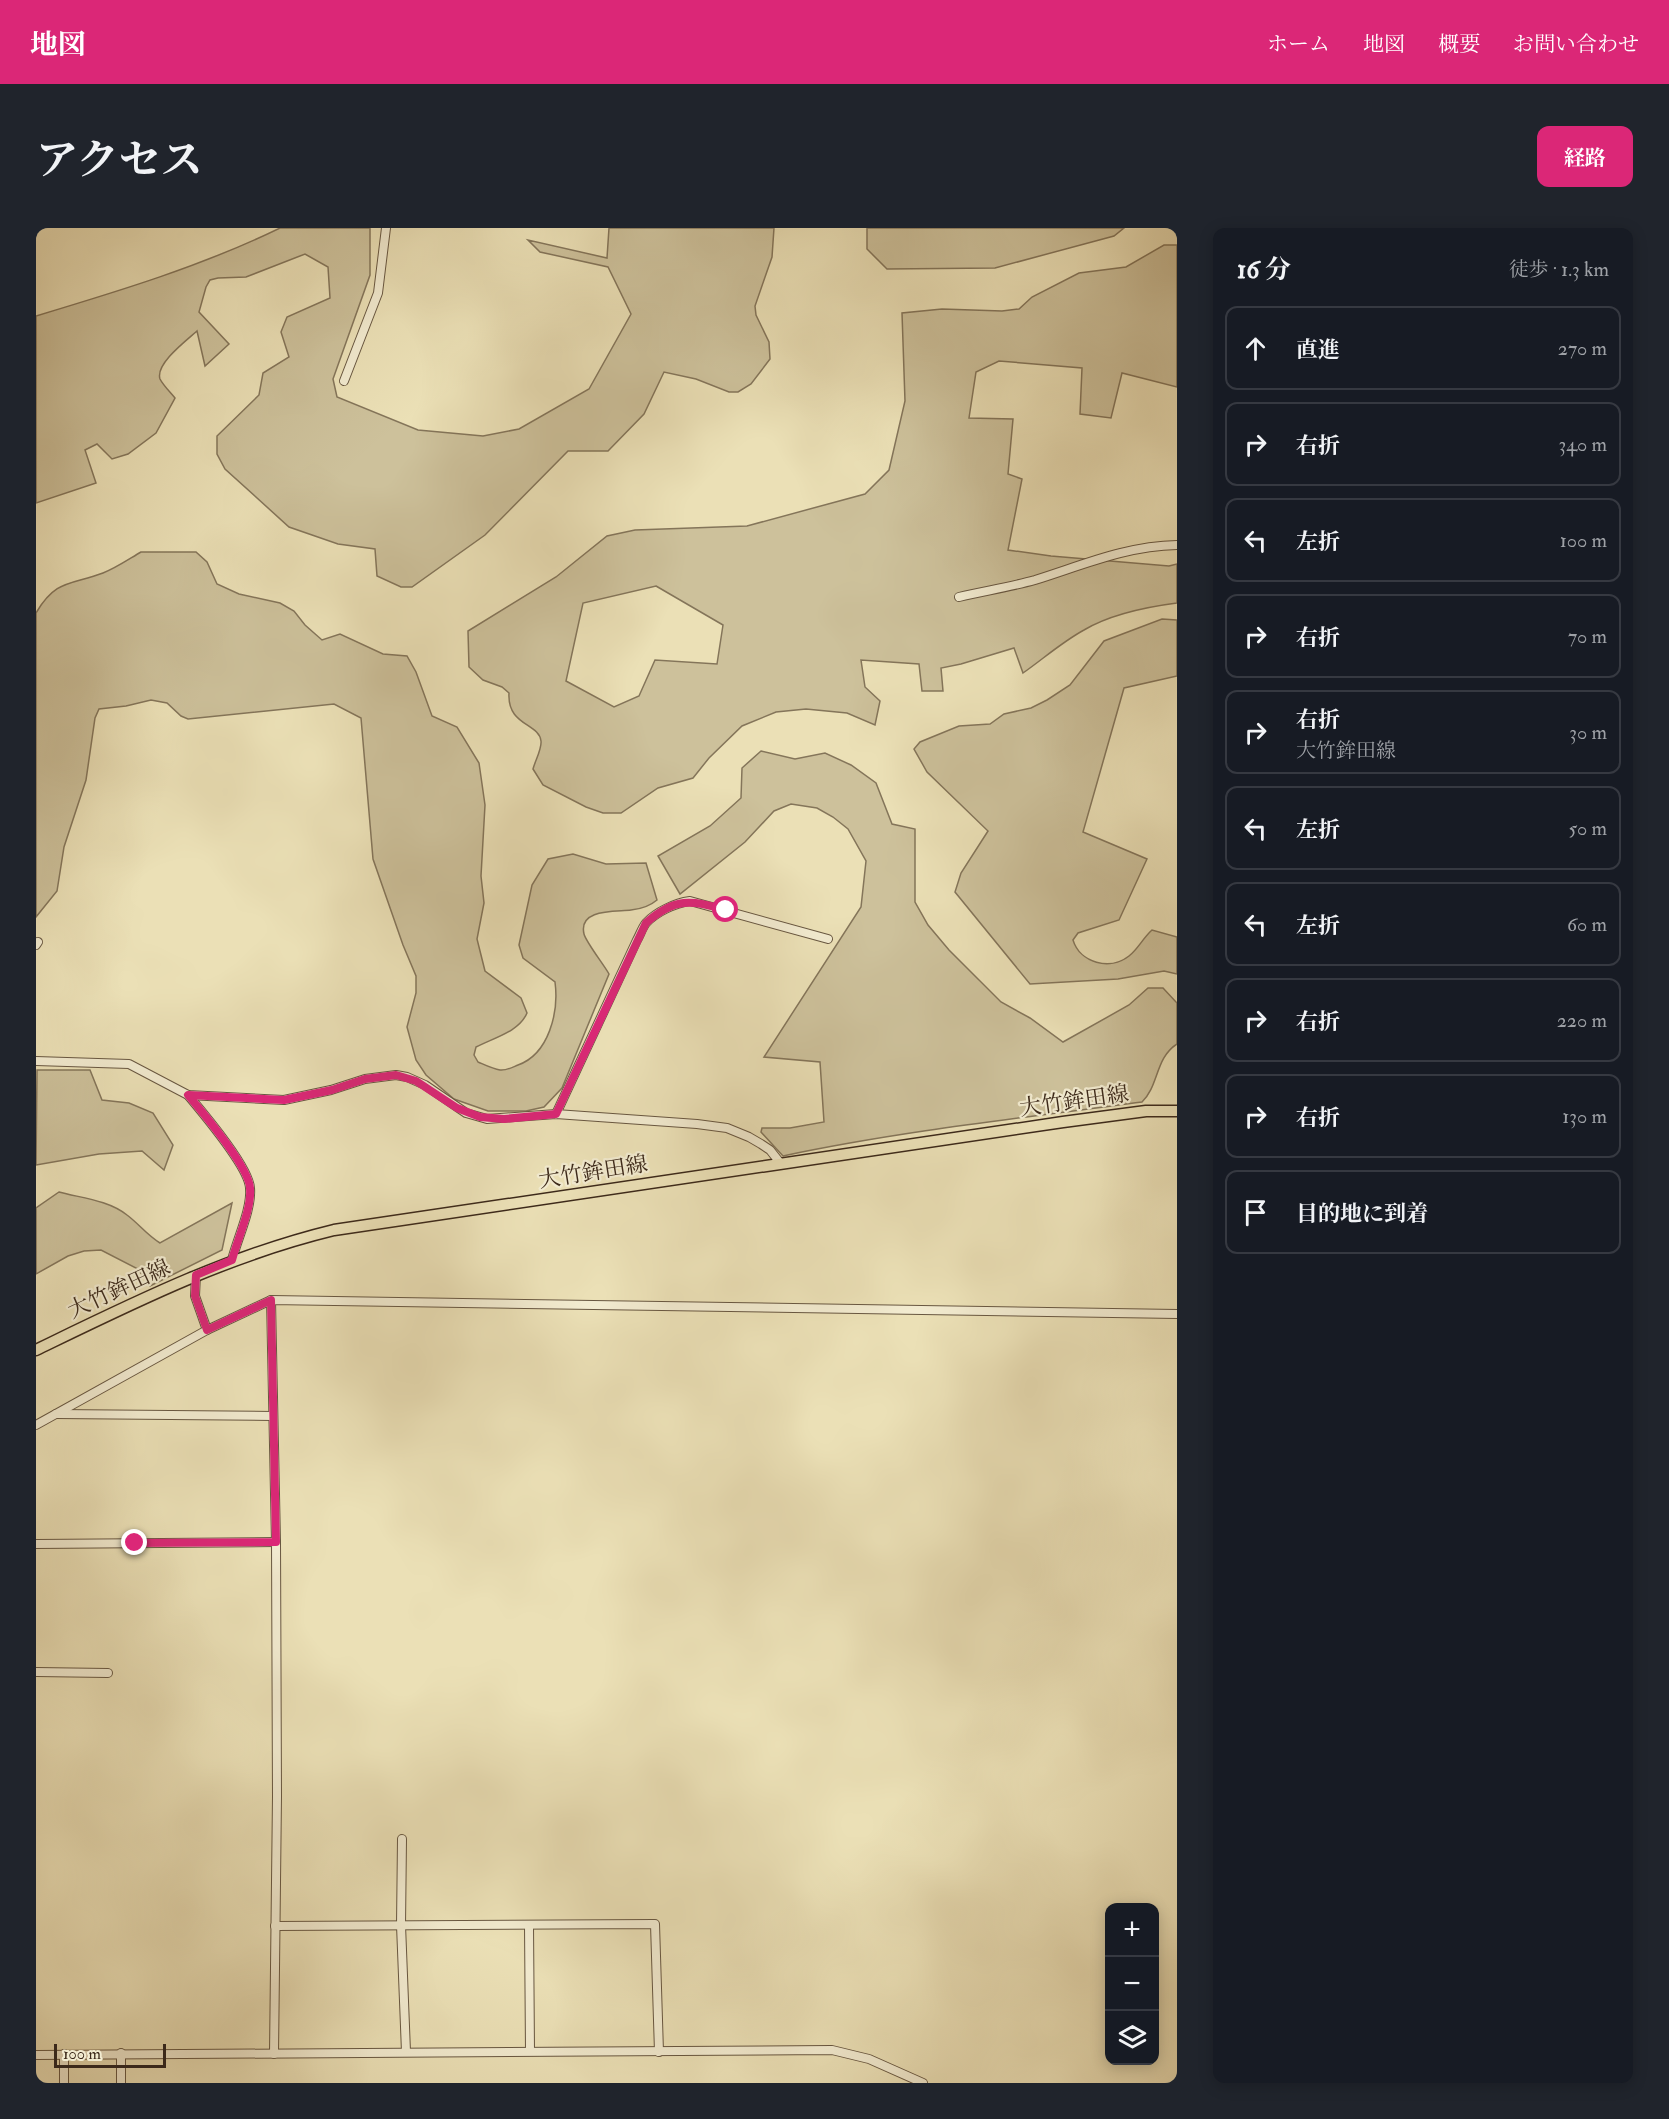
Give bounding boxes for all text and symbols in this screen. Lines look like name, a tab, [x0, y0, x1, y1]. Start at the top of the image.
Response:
text: 地図	[30, 28, 86, 63]
text: ホーム	[1267, 31, 1330, 58]
text: 地図	[1363, 31, 1405, 58]
text: 概要	[1438, 31, 1480, 58]
text: お問い合わせ	[1513, 31, 1639, 58]
button: 経路	[1537, 126, 1633, 187]
text: アクセス	[36, 135, 203, 187]
text: 16 分	[1237, 254, 1291, 286]
text: 徒歩 · 1.3 km	[1509, 257, 1609, 282]
icon: ahead	[1239, 332, 1272, 365]
text: 直進	[1296, 336, 1340, 364]
text: 270 m	[1558, 336, 1607, 361]
icon: right	[1239, 428, 1272, 461]
text: 右折	[1296, 432, 1340, 460]
text: 340 m	[1559, 432, 1607, 457]
icon: left	[1239, 524, 1272, 557]
text: 左折	[1296, 528, 1340, 556]
text: 100 m	[1560, 528, 1607, 553]
icon: right	[1239, 620, 1272, 653]
text: 右折	[1296, 624, 1340, 652]
text: 70 m	[1568, 624, 1607, 649]
text: 右折	[1296, 706, 1340, 734]
icon: right	[1239, 716, 1272, 749]
text: 30 m	[1569, 720, 1607, 745]
text: 大竹鉾田線	[1296, 738, 1396, 763]
icon: left	[1239, 812, 1272, 845]
text: 左折	[1296, 816, 1340, 844]
text: 50 m	[1568, 816, 1607, 841]
route start	[712, 896, 738, 922]
icon: left	[1239, 908, 1272, 941]
text: 左折	[1296, 912, 1340, 940]
text: 60 m	[1567, 912, 1607, 937]
icon: right	[1239, 1004, 1272, 1037]
text: 右折	[1296, 1008, 1340, 1036]
text: 220 m	[1557, 1008, 1607, 1033]
street label: 大竹鉾田線	[1018, 1079, 1130, 1123]
icon: right	[1239, 1100, 1272, 1133]
text: 右折	[1296, 1104, 1340, 1132]
text: 130 m	[1562, 1104, 1607, 1129]
street label: 大竹鉾田線	[536, 1150, 650, 1194]
icon: arrive	[1239, 1196, 1272, 1229]
text: 目的地に到着	[1296, 1200, 1428, 1228]
street label: 大竹鉾田線	[63, 1253, 175, 1325]
route end	[121, 1529, 147, 1555]
map controls	[1105, 1903, 1159, 2065]
button: +	[1105, 1903, 1159, 1957]
button: −	[1105, 1957, 1159, 2011]
button: layers	[1105, 2011, 1159, 2065]
scale bar	[54, 2041, 166, 2068]
text: 100 m	[63, 2044, 101, 2064]

